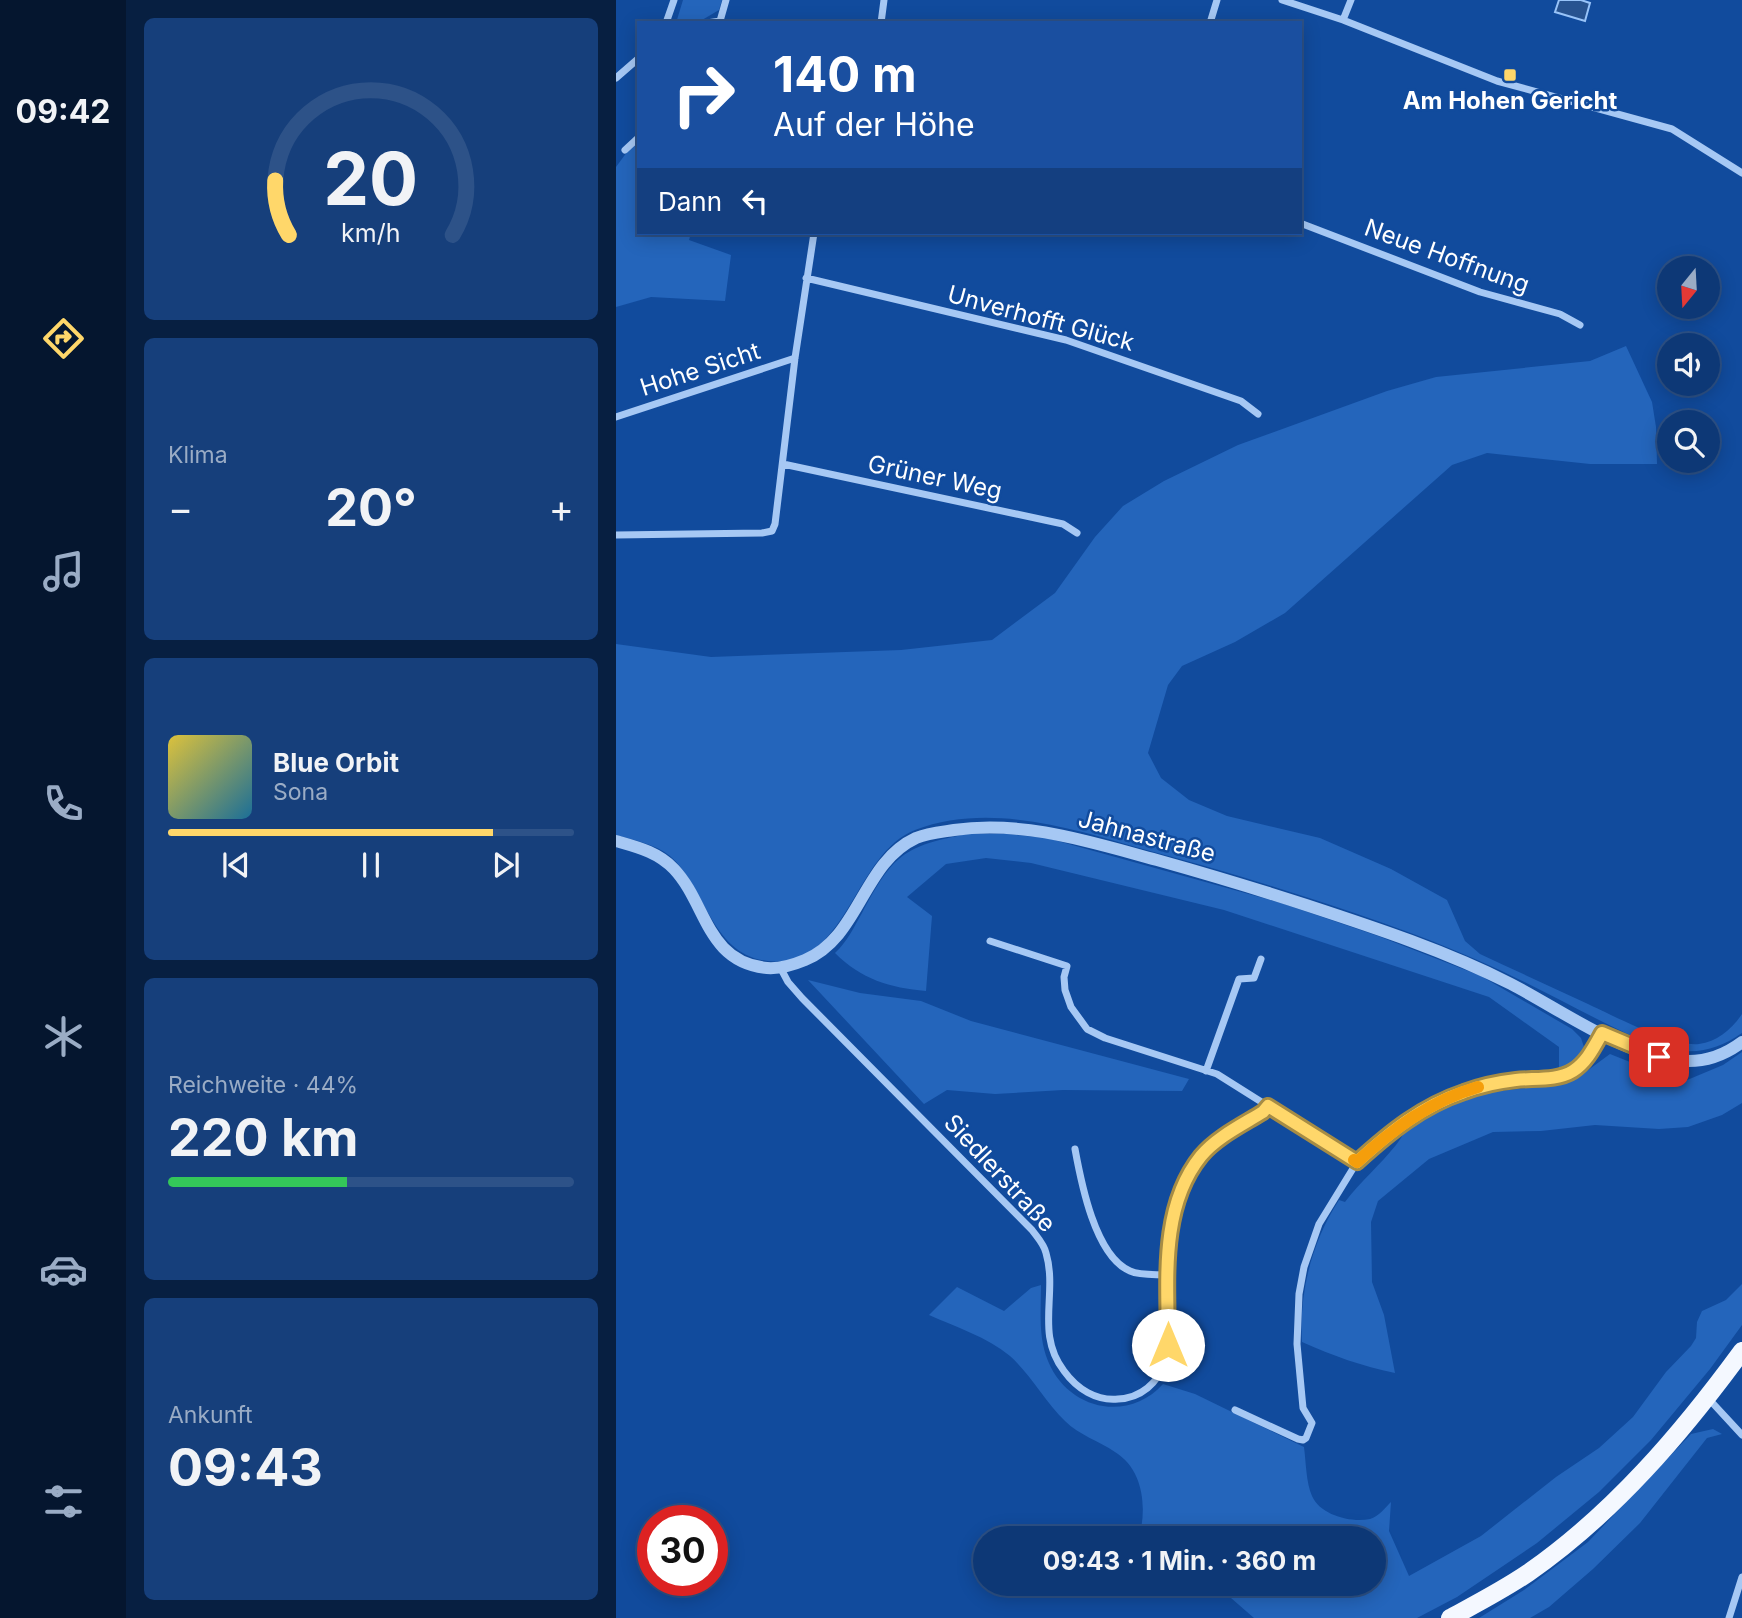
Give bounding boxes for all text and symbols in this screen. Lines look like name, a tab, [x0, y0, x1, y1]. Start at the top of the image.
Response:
text: 140 m	[773, 45, 917, 104]
icon: right	[658, 49, 749, 140]
marker: Am Hohen Gericht	[1502, 67, 1518, 83]
place label: Am Hohen Gericht	[1403, 86, 1618, 115]
text: 09:42	[16, 92, 110, 131]
text: Auf der Höhe	[773, 105, 975, 144]
text: 20	[324, 134, 418, 223]
icon: left	[736, 182, 774, 220]
text: Dann	[658, 186, 722, 217]
street label: Neue Hoffnung	[1361, 213, 1533, 299]
text: km/h	[341, 218, 401, 248]
north arrow	[1657, 256, 1720, 318]
map controls	[1657, 256, 1720, 473]
street label: Unverhofft Glück	[944, 279, 1138, 357]
icon: directions	[39, 314, 88, 363]
button: sound	[1657, 333, 1720, 396]
street label: Hohe Sicht	[636, 336, 764, 402]
button: search	[1657, 410, 1720, 473]
text: Klima	[168, 441, 228, 469]
street label: Grüner Weg	[865, 449, 1005, 505]
text: 20°	[325, 476, 417, 539]
text: −	[168, 485, 193, 531]
text: +	[549, 485, 574, 531]
icon: music	[39, 547, 88, 596]
text: Blue Orbit	[273, 747, 399, 778]
text: Sona	[273, 778, 328, 806]
icon: phone	[39, 779, 88, 828]
street label: Jahnastraße	[1075, 804, 1219, 868]
icon: previous	[217, 846, 255, 884]
icon: pause	[352, 846, 390, 884]
icon: next	[487, 846, 525, 884]
icon: climate	[39, 1012, 88, 1061]
pin	[1629, 1027, 1689, 1087]
icon: arrive	[1640, 1038, 1678, 1076]
text: Reichweite · 44%	[168, 1071, 358, 1099]
text: 220 km	[168, 1106, 359, 1169]
street label: Siedlerstraße	[938, 1108, 1062, 1238]
icon: car	[39, 1245, 88, 1294]
position arrow	[1131, 1308, 1205, 1382]
text: Ankunft	[168, 1401, 253, 1429]
text: 09:43	[168, 1436, 323, 1499]
icon: filters	[39, 1477, 88, 1526]
speed limit sign: 30	[637, 1505, 728, 1596]
text: 09:43 · 1 Min. · 360 m	[1043, 1545, 1316, 1576]

